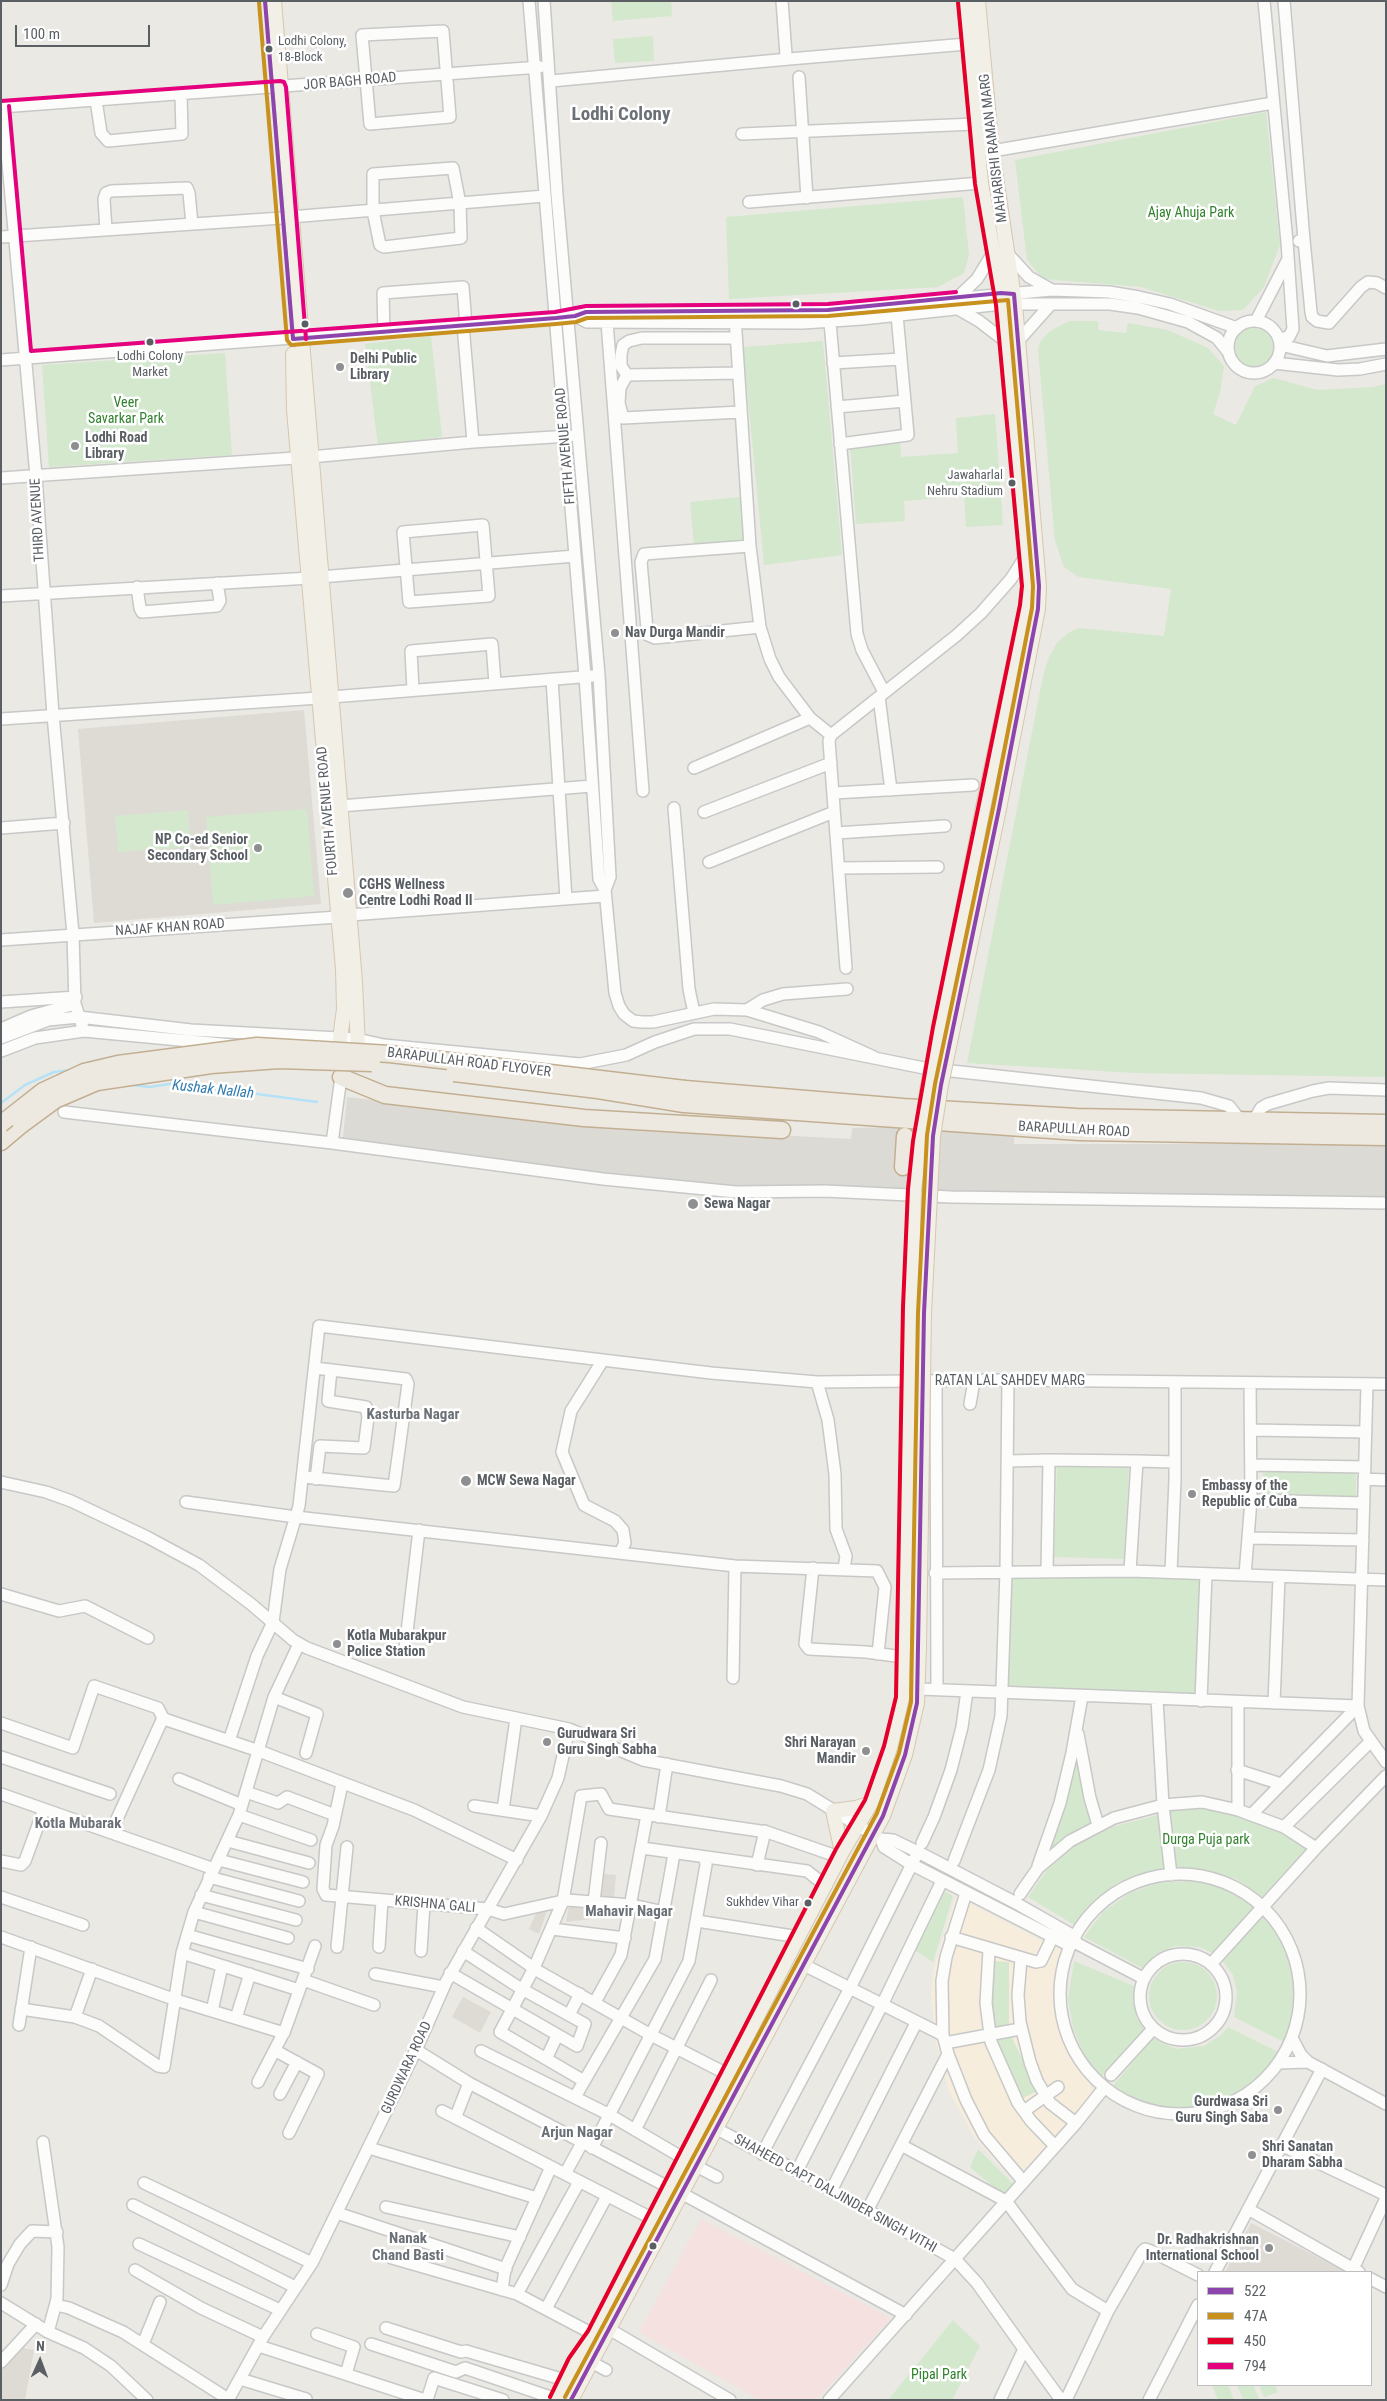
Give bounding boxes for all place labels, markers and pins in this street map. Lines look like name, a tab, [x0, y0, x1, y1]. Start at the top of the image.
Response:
place label: Lodhi Colony, 18-Block	[278, 34, 346, 65]
marker: Lodhi Colony, 18-Block	[264, 44, 274, 54]
unlabelled marker	[791, 299, 801, 309]
unlabelled marker	[300, 319, 310, 329]
marker: Lodhi Colony Market	[145, 337, 155, 347]
place label: Lodhi Colony Market	[117, 349, 183, 380]
place label: Delhi Public Library	[350, 351, 417, 384]
marker: Delhi Public Library	[334, 361, 346, 373]
place label: Lodhi Road Library	[85, 430, 147, 462]
marker: Lodhi Road Library	[69, 440, 81, 452]
place label: Jawaharlal Nehru Stadium	[927, 468, 1003, 499]
marker: Jawaharlal Nehru Stadium	[1007, 478, 1017, 488]
place label: Nav Durga Mandir	[625, 625, 725, 641]
marker: Nav Durga Mandir	[609, 627, 621, 639]
place label: NP Co-ed Senior Secondary School	[147, 832, 248, 864]
marker: NP Co-ed Senior Secondary School	[252, 842, 264, 854]
place label: CGHS Wellness Centre Lodhi Road II	[359, 877, 473, 910]
marker: CGHS Wellness Centre Lodhi Road II	[341, 886, 355, 900]
place label: Sewa Nagar	[704, 1196, 770, 1212]
marker: Sewa Nagar	[686, 1197, 700, 1211]
place label: MCW Sewa Nagar	[477, 1473, 576, 1489]
marker: MCW Sewa Nagar	[459, 1474, 473, 1488]
place label: Embassy of the Republic of Cuba	[1202, 1478, 1297, 1510]
marker: Embassy of the Republic of Cuba	[1186, 1488, 1198, 1500]
place label: Kotla Mubarakpur Police Station	[347, 1628, 446, 1660]
marker: Kotla Mubarakpur Police Station	[331, 1638, 343, 1650]
place label: Gurudwara Sri Guru Singh Sabha	[557, 1726, 657, 1758]
place label: Shri Narayan Mandir	[784, 1735, 856, 1768]
marker: Gurudwara Sri Guru Singh Sabha	[541, 1736, 553, 1748]
marker: Shri Narayan Mandir	[860, 1745, 872, 1757]
place label: Sukhdev Vihar	[726, 1895, 799, 1911]
marker: Sukhdev Vihar	[803, 1898, 813, 1908]
place label: Gurdwasa Sri Guru Singh Saba	[1175, 2094, 1268, 2126]
marker: Gurdwasa Sri Guru Singh Saba	[1272, 2104, 1284, 2116]
place label: Shri Sanatan Dharam Sabha	[1262, 2139, 1343, 2172]
marker: Shri Sanatan Dharam Sabha	[1246, 2149, 1258, 2161]
place label: Dr. Radhakrishnan International School	[1146, 2232, 1259, 2264]
unlabelled marker	[648, 2241, 658, 2251]
marker: Dr. Radhakrishnan International School	[1263, 2242, 1275, 2254]

